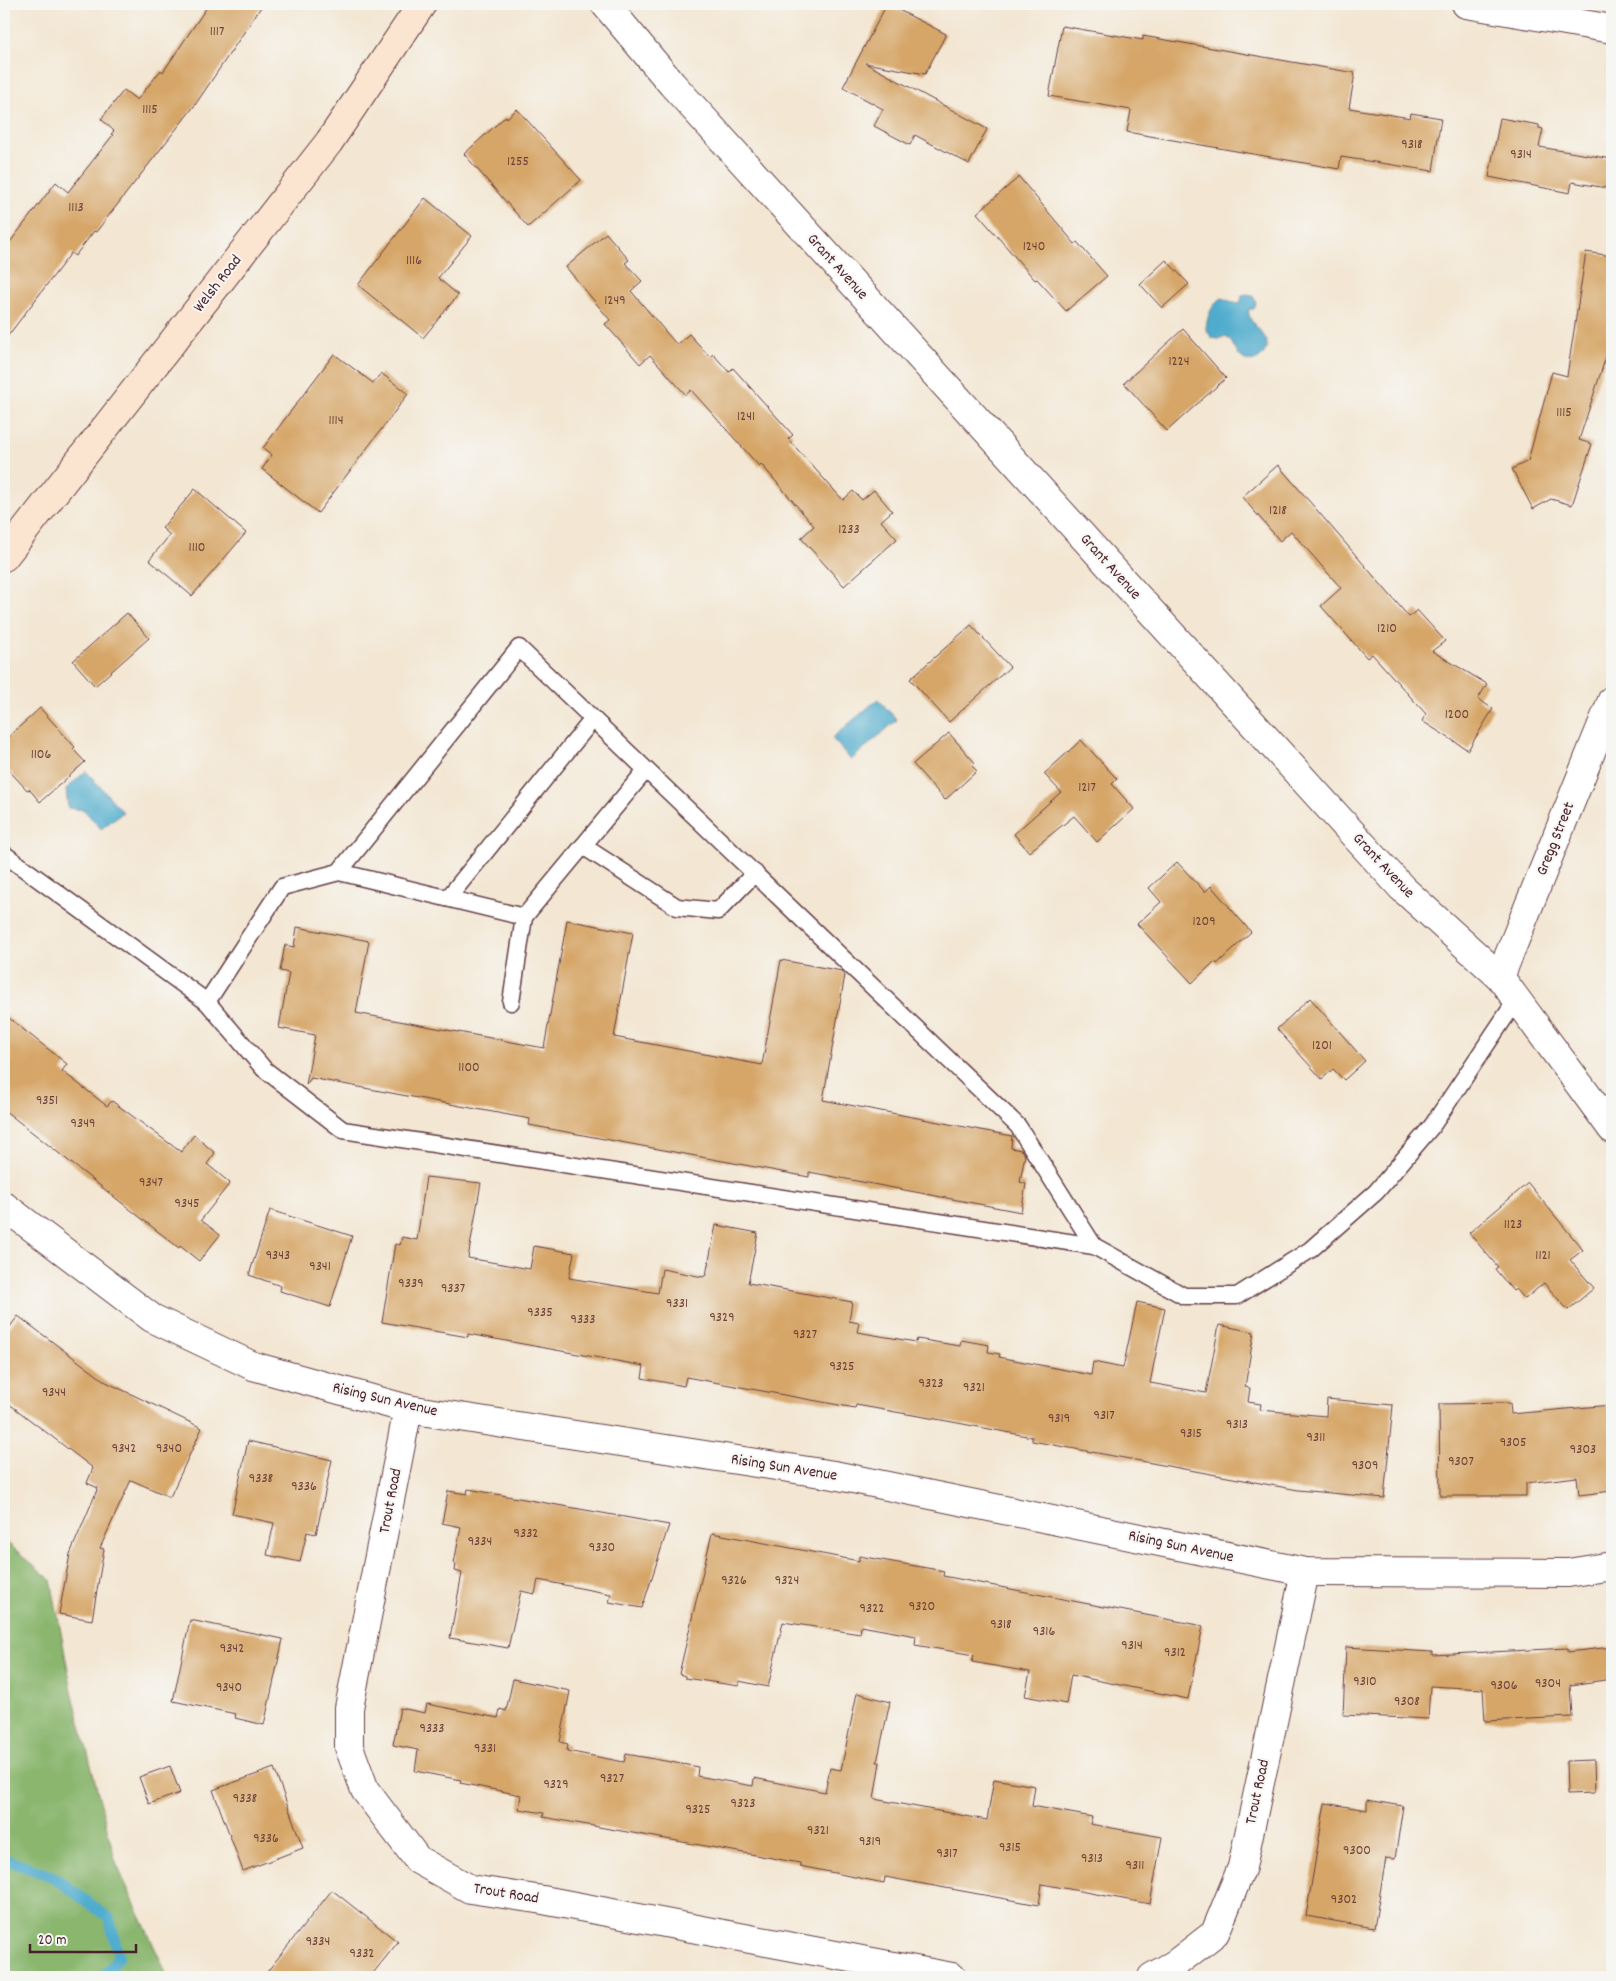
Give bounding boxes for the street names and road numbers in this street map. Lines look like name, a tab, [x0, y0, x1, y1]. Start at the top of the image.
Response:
street label: Grant Avenue	[801, 229, 873, 305]
street label: Welsh Road	[188, 250, 248, 318]
street label: Grant Avenue	[1074, 529, 1146, 605]
street label: Gregg Street	[1531, 799, 1581, 879]
street label: Grant Avenue	[1347, 828, 1419, 904]
street label: Rising Sun Avenue	[330, 1377, 440, 1423]
street label: Rising Sun Avenue	[729, 1448, 839, 1488]
street label: Trout Road	[373, 1466, 409, 1536]
street label: Rising Sun Avenue	[1126, 1525, 1236, 1569]
street label: Trout Road	[1240, 1757, 1276, 1827]
street label: Trout Road	[472, 1877, 540, 1911]

